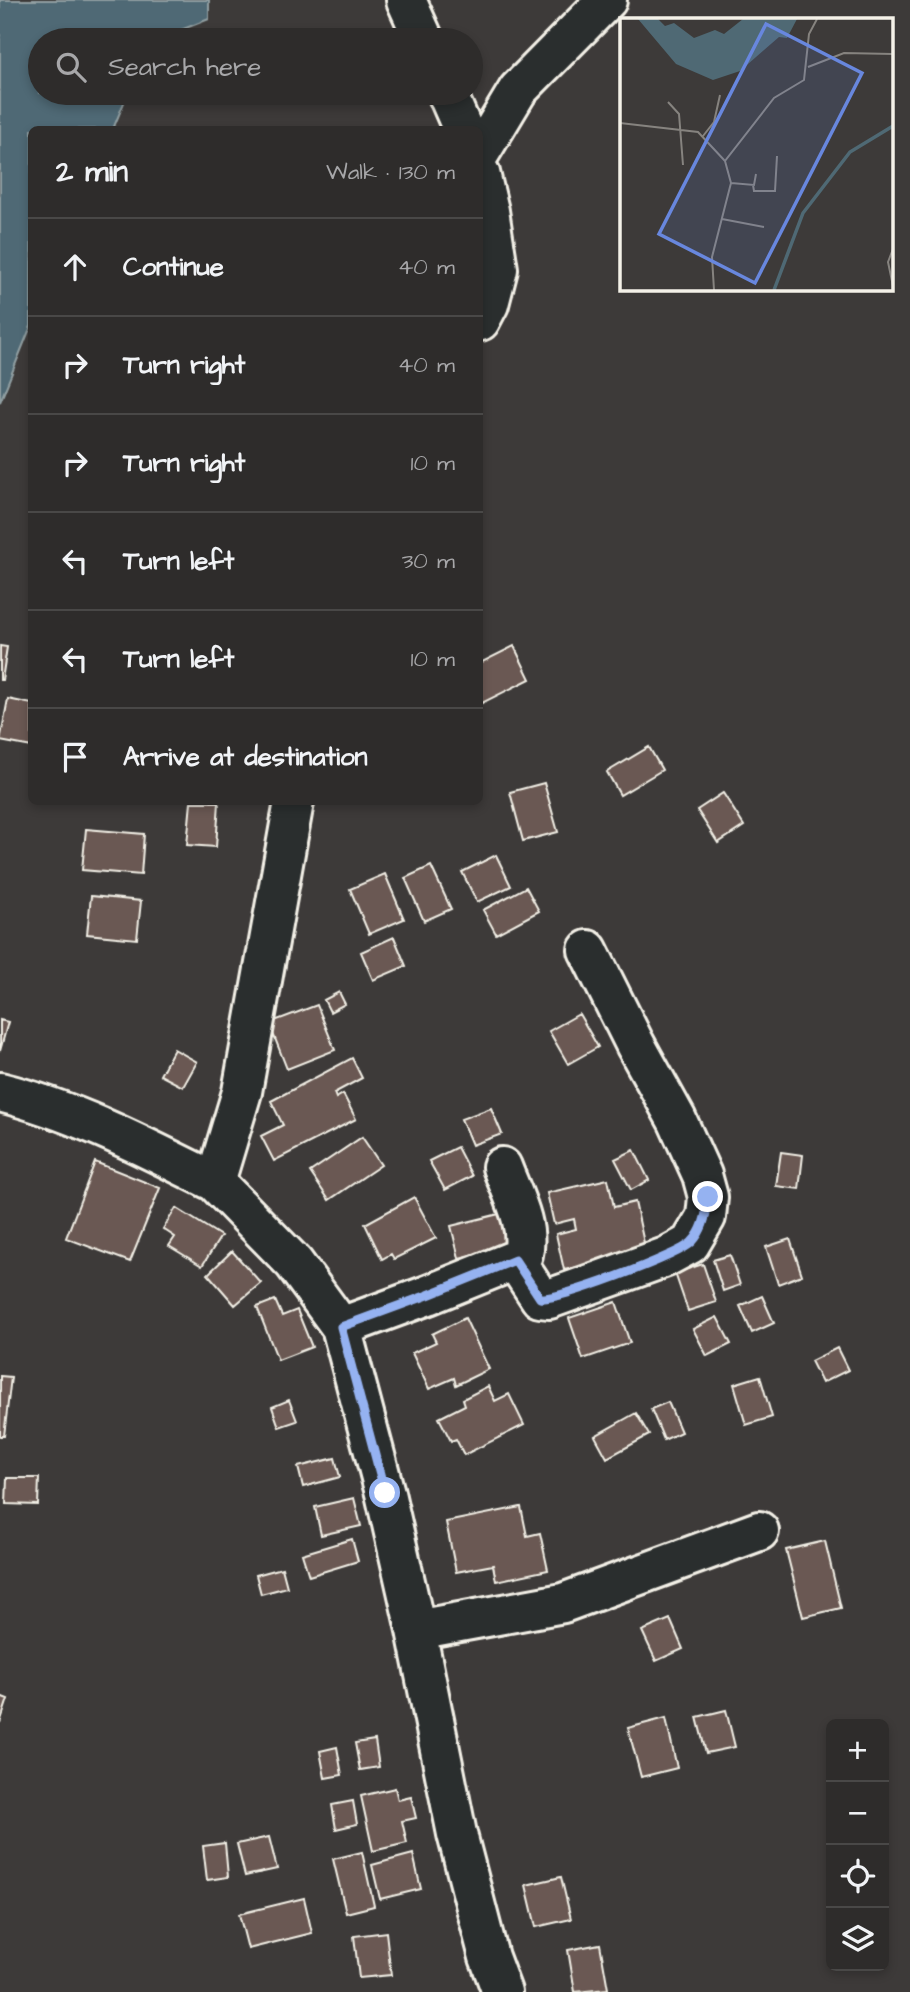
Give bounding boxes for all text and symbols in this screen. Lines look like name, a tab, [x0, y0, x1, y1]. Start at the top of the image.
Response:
inset map	[620, 18, 892, 290]
search box	[28, 28, 483, 105]
icon: search	[52, 48, 90, 86]
text: Search here	[108, 49, 261, 85]
text: 2 min	[56, 151, 128, 193]
text: Walk · 130 m	[326, 156, 455, 188]
icon: ahead	[56, 248, 94, 286]
text: Continue	[123, 249, 224, 285]
text: 40 m	[398, 251, 455, 283]
icon: right	[56, 346, 94, 384]
text: Turn right	[123, 347, 245, 383]
text: 40 m	[398, 349, 455, 381]
icon: right	[56, 444, 94, 482]
text: Turn right	[123, 445, 245, 481]
text: 10 m	[410, 447, 455, 479]
icon: left	[56, 542, 94, 580]
text: Turn left	[123, 543, 234, 579]
text: 30 m	[402, 545, 455, 577]
icon: left	[56, 640, 94, 678]
text: Turn left	[123, 641, 234, 677]
text: 10 m	[410, 643, 455, 675]
icon: arrive	[56, 738, 94, 776]
text: Arrive at destination	[123, 739, 368, 775]
route end	[692, 1181, 723, 1212]
route start	[369, 1477, 400, 1508]
map controls	[826, 1719, 889, 1971]
button: +	[826, 1719, 889, 1782]
button: −	[826, 1782, 889, 1845]
button: locate	[826, 1845, 889, 1908]
button: layers	[826, 1908, 889, 1971]

